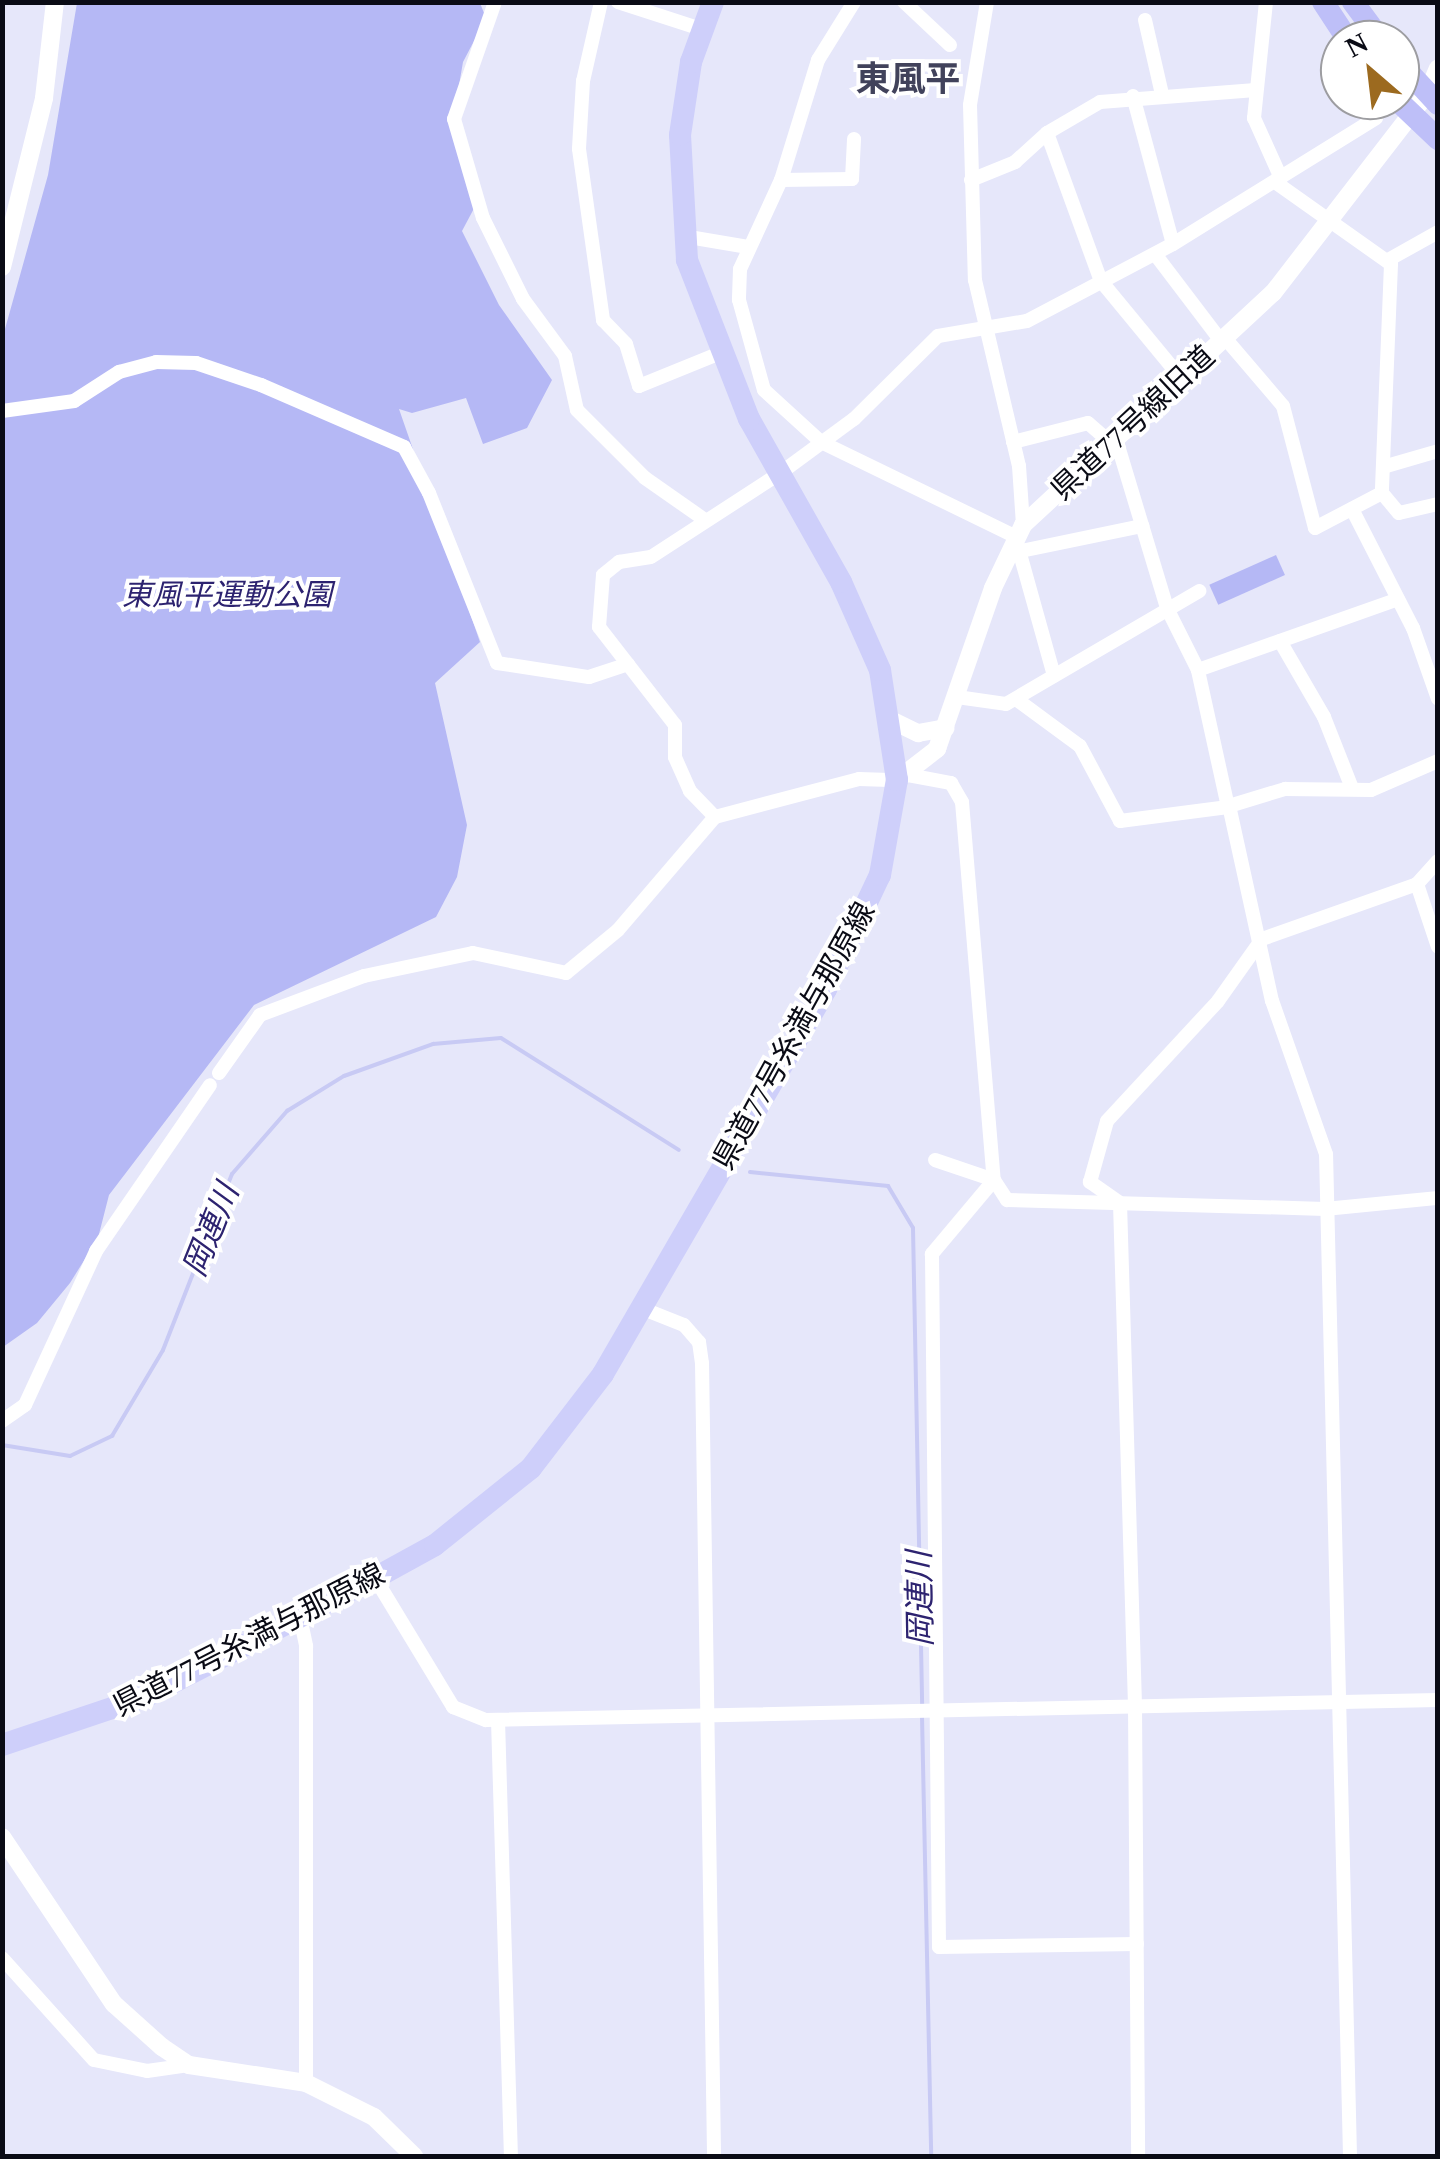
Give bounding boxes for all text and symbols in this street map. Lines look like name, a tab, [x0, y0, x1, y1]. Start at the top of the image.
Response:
north arrow	[1320, 20, 1420, 120]
text: N	[1340, 26, 1373, 63]
district label: 東風平	[856, 59, 960, 101]
street label: 県道77号線旧道	[1044, 338, 1222, 508]
park label: 東風平運動公園	[122, 577, 332, 613]
street label: 県道77号糸満与那原線	[706, 896, 882, 1176]
water label: 岡連川	[175, 1178, 247, 1282]
water label: 岡連川	[900, 1551, 940, 1647]
street label: 県道77号糸満与那原線	[107, 1556, 391, 1724]

